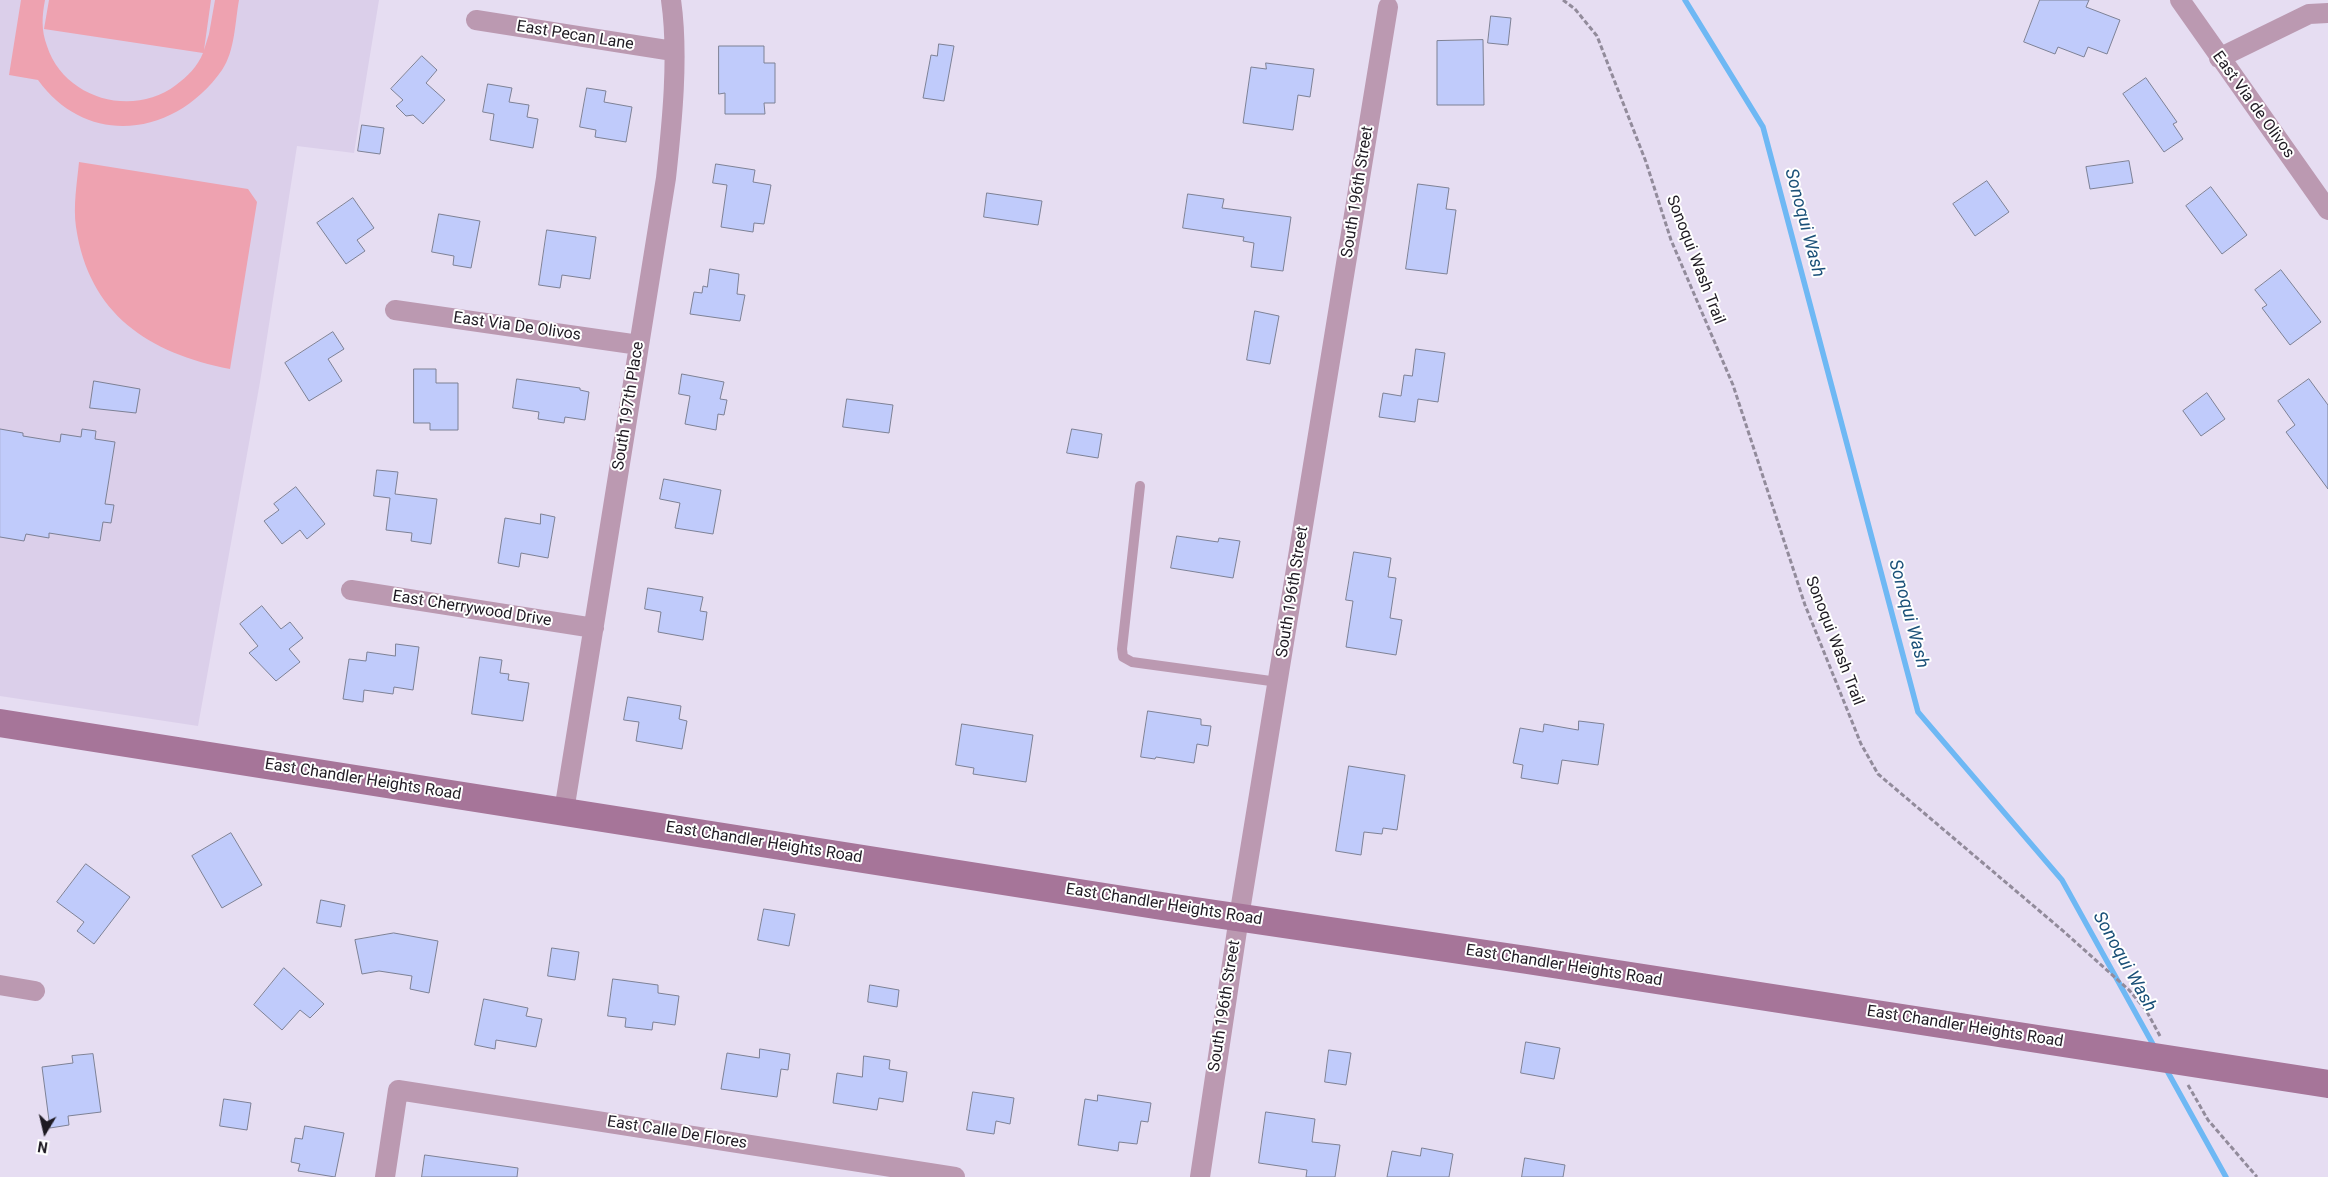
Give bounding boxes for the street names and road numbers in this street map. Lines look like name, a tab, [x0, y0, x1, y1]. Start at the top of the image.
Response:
street label: East Pecan Lane	[515, 17, 635, 55]
street label: East Via de Olivos	[2208, 48, 2298, 162]
street label: South 196th Street	[1338, 125, 1378, 259]
street label: Sonoqui Wash Trail	[1662, 193, 1728, 327]
street label: East Via De Olivos	[452, 309, 582, 345]
street label: South 197th Place	[609, 340, 649, 472]
street label: South 196th Street	[1273, 525, 1313, 659]
street label: Sonoqui Wash Trail	[1801, 574, 1867, 708]
street label: East Cherrywood Drive	[391, 587, 553, 631]
street label: East Chandler Heights Road	[263, 755, 463, 805]
street label: East Chandler Heights Road	[664, 818, 864, 868]
street label: East Chandler Heights Road	[1064, 880, 1264, 930]
street label: South 196th Street	[1205, 939, 1245, 1073]
street label: East Chandler Heights Road	[1464, 941, 1664, 991]
street label: East Chandler Heights Road	[1865, 1002, 2065, 1052]
street label: East Calle De Flores	[606, 1112, 748, 1154]

